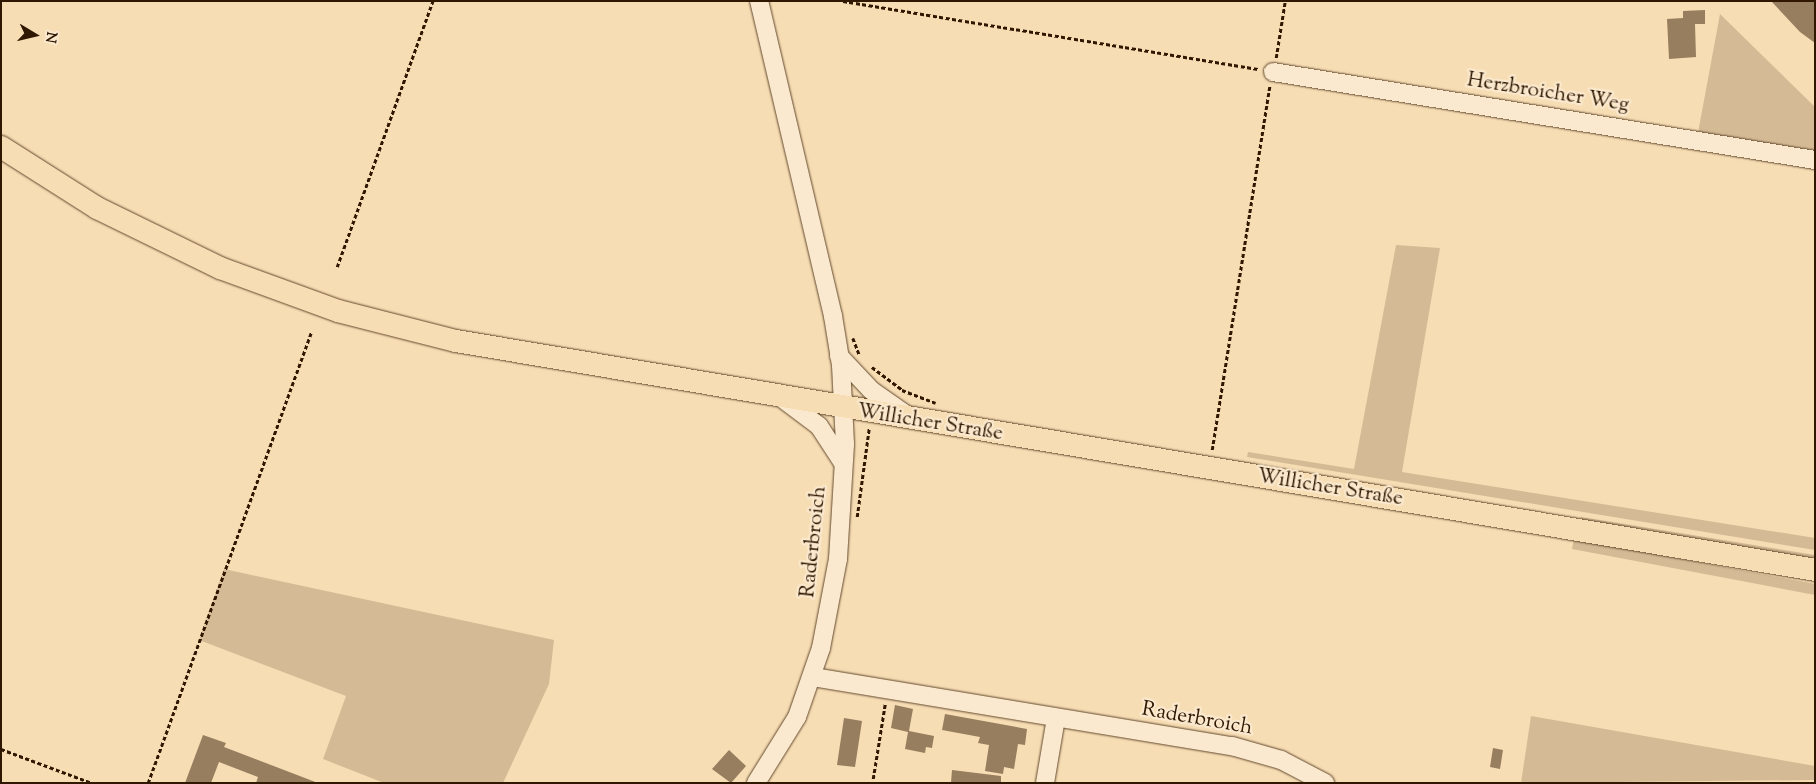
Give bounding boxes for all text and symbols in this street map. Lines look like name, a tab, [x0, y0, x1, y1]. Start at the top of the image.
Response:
north arrow	[10, 10, 60, 60]
text: N	[39, 30, 61, 44]
street label: Herzbroicher Weg	[1465, 68, 1631, 118]
street label: Willicher Straße	[855, 399, 1005, 447]
street label: Willicher Straße	[1255, 464, 1405, 512]
street label: Raderbroich	[796, 485, 832, 599]
street label: Raderbroich	[1140, 697, 1254, 741]

